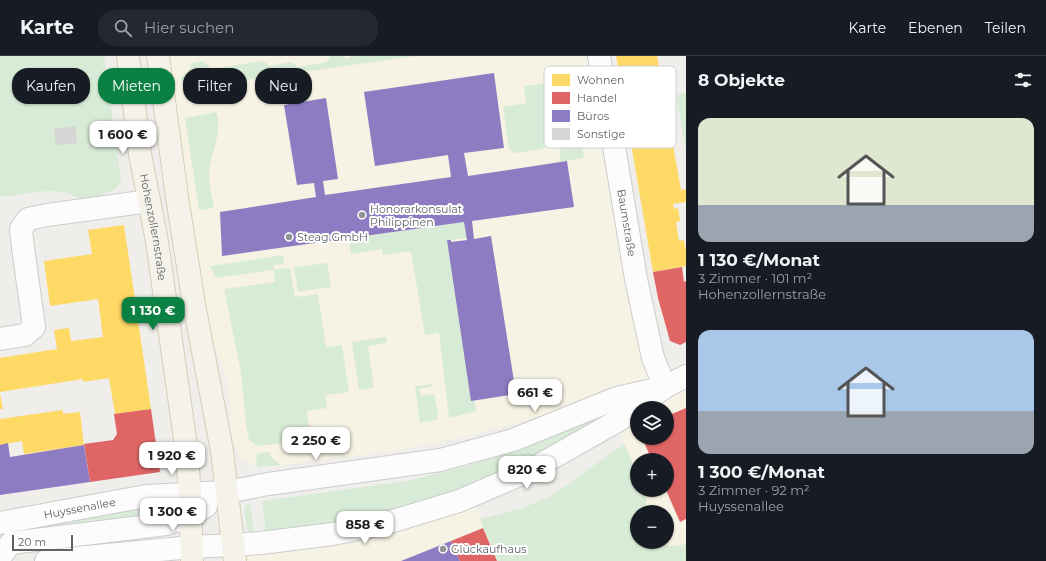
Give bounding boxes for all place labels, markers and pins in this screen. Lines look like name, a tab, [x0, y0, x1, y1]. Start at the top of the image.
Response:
pin: 1 600 €	[86, 121, 160, 155]
place label: Honorarkonsulat Philippinen	[370, 202, 463, 229]
marker: Honorarkonsulat Philippinen	[357, 210, 367, 220]
place label: Steag GmbH	[297, 230, 368, 244]
marker: Steag GmbH	[284, 232, 294, 242]
pin: 1 130 €	[116, 297, 190, 331]
pin: 661 €	[507, 379, 563, 413]
pin: 2 250 €	[279, 427, 353, 461]
pin: 1 920 €	[135, 442, 209, 476]
pin: 820 €	[499, 456, 555, 490]
pin: 1 300 €	[136, 498, 210, 532]
pin: 858 €	[337, 511, 393, 545]
place label: Glückaufhaus	[451, 542, 527, 556]
marker: Glückaufhaus	[438, 544, 448, 554]

